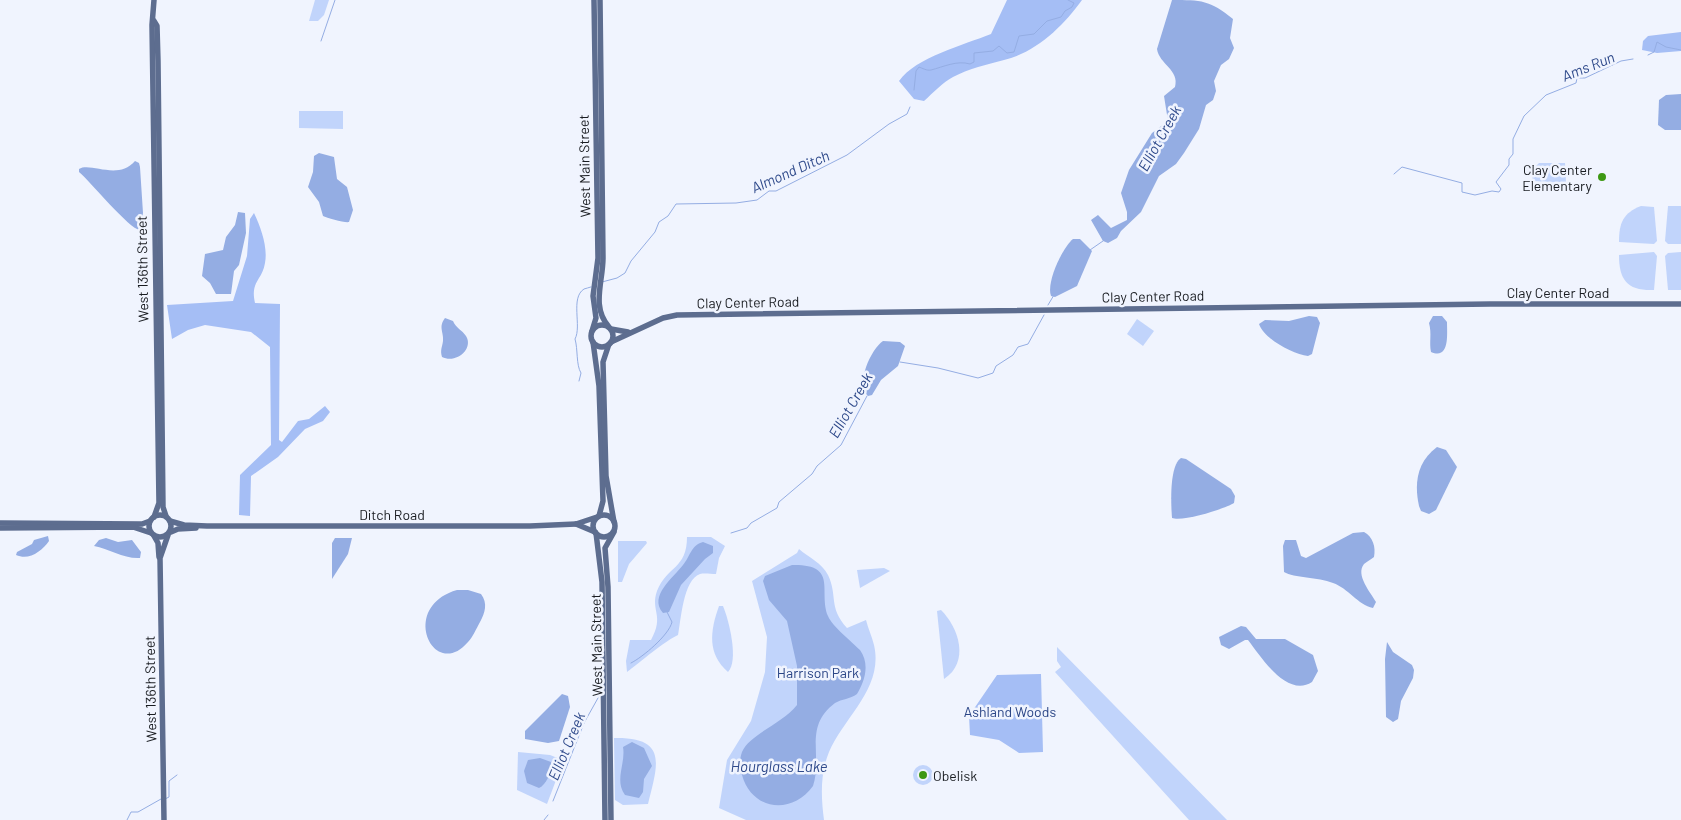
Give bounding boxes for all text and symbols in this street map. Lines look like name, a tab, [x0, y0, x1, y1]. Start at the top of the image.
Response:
water label: Ams Run	[1559, 47, 1617, 85]
water label: Elliot Creek	[1134, 101, 1185, 174]
street label: West Main Street	[575, 114, 593, 218]
water label: Almond Ditch	[748, 146, 832, 196]
place label: Clay Center Elementary	[1522, 161, 1593, 194]
marker: Clay Center Elementary	[1596, 171, 1608, 183]
street label: West 136th Street	[133, 216, 151, 322]
street label: Clay Center Road	[1507, 284, 1609, 301]
street label: Clay Center Road	[1101, 287, 1205, 305]
street label: Clay Center Road	[696, 293, 800, 311]
water label: Elliot Creek	[824, 369, 876, 441]
street label: Ditch Road	[359, 506, 425, 523]
street label: West Main Street	[587, 593, 605, 697]
street label: West 136th Street	[141, 636, 159, 742]
park label: Harrison Park	[777, 664, 859, 681]
park label: Ashland Woods	[964, 703, 1056, 720]
water label: Elliot Creek	[544, 709, 589, 783]
water label: Hourglass Lake	[730, 757, 828, 775]
place label: Obelisk	[933, 767, 977, 784]
marker: Obelisk	[917, 769, 929, 781]

